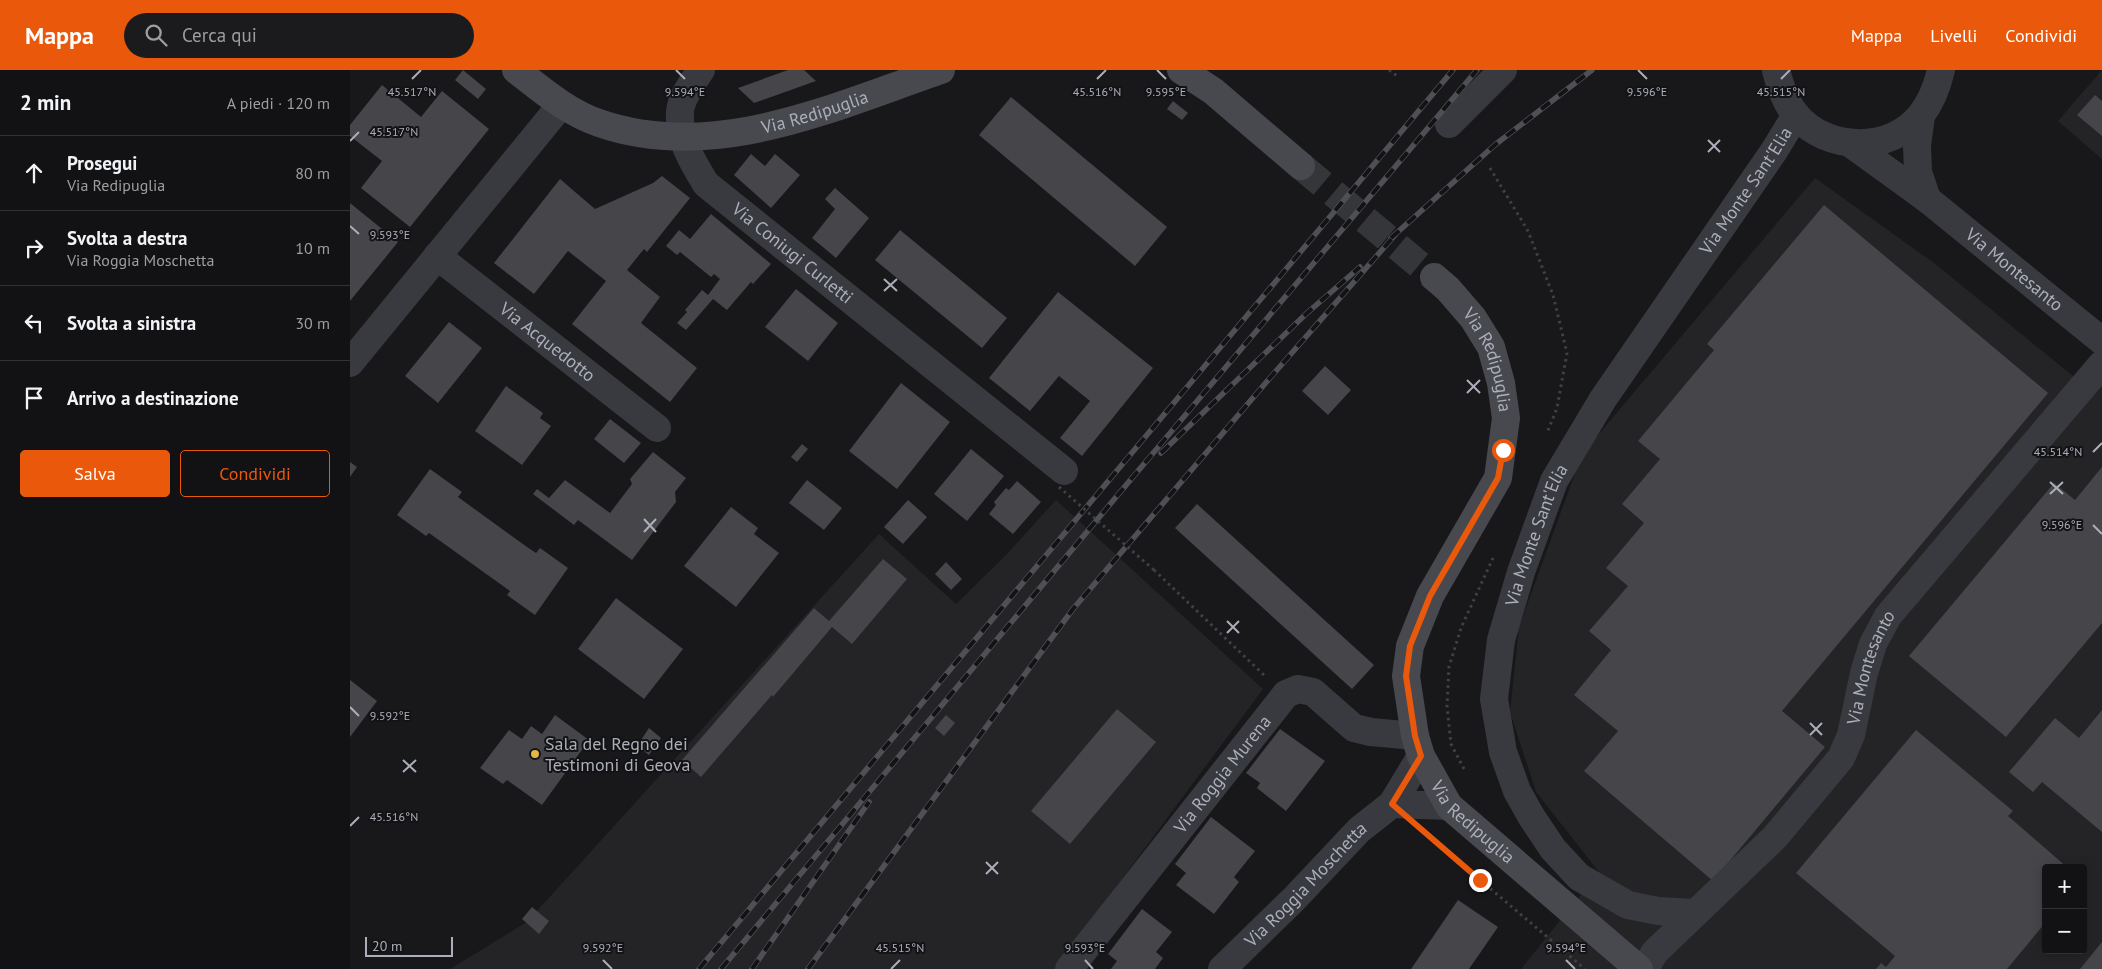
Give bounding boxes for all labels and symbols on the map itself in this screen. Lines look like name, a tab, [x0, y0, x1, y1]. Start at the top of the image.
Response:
text: 45.517°N	[388, 84, 436, 99]
text: 9.594°E	[665, 84, 705, 99]
text: 45.516°N	[1073, 84, 1121, 99]
text: 9.595°E	[1146, 84, 1186, 99]
text: 9.596°E	[1627, 84, 1667, 99]
text: 45.515°N	[1757, 84, 1805, 99]
street label: Via Redipuglia	[758, 85, 871, 139]
street label: Via Monte Sant'Elia	[1693, 122, 1797, 260]
text: 45.517°N	[370, 124, 418, 139]
street label: Via Coniugi Curletti	[727, 197, 858, 308]
street label: Via Montesanto	[1960, 222, 2068, 316]
text: 9.593°E	[370, 227, 410, 242]
street label: Via Acquedotto	[494, 296, 600, 387]
street label: Via Redipuglia	[1458, 302, 1517, 413]
route start	[1492, 439, 1515, 462]
text: 45.514°N	[2034, 444, 2082, 459]
street label: Via Monte Sant'Elia	[1499, 459, 1573, 610]
text: 9.596°E	[2042, 517, 2082, 532]
street label: Via Montesanto	[1841, 605, 1900, 728]
text: 9.592°E	[370, 708, 410, 723]
street label: Via Roggia Murena	[1168, 710, 1276, 839]
place label: Sala del Regno dei Testimoni di Geova	[545, 732, 690, 776]
marker: Sala del Regno dei Testimoni di Geova	[529, 748, 541, 760]
street label: Via Redipuglia	[1425, 775, 1520, 868]
text: 45.516°N	[370, 809, 418, 824]
street label: Via Roggia Moschetta	[1239, 816, 1371, 953]
route end	[1469, 869, 1492, 892]
scale bar	[365, 934, 452, 957]
text: 9.592°E	[583, 940, 623, 955]
text: 45.515°N	[876, 940, 924, 955]
text: 9.593°E	[1065, 940, 1105, 955]
text: 9.594°E	[1546, 940, 1586, 955]

